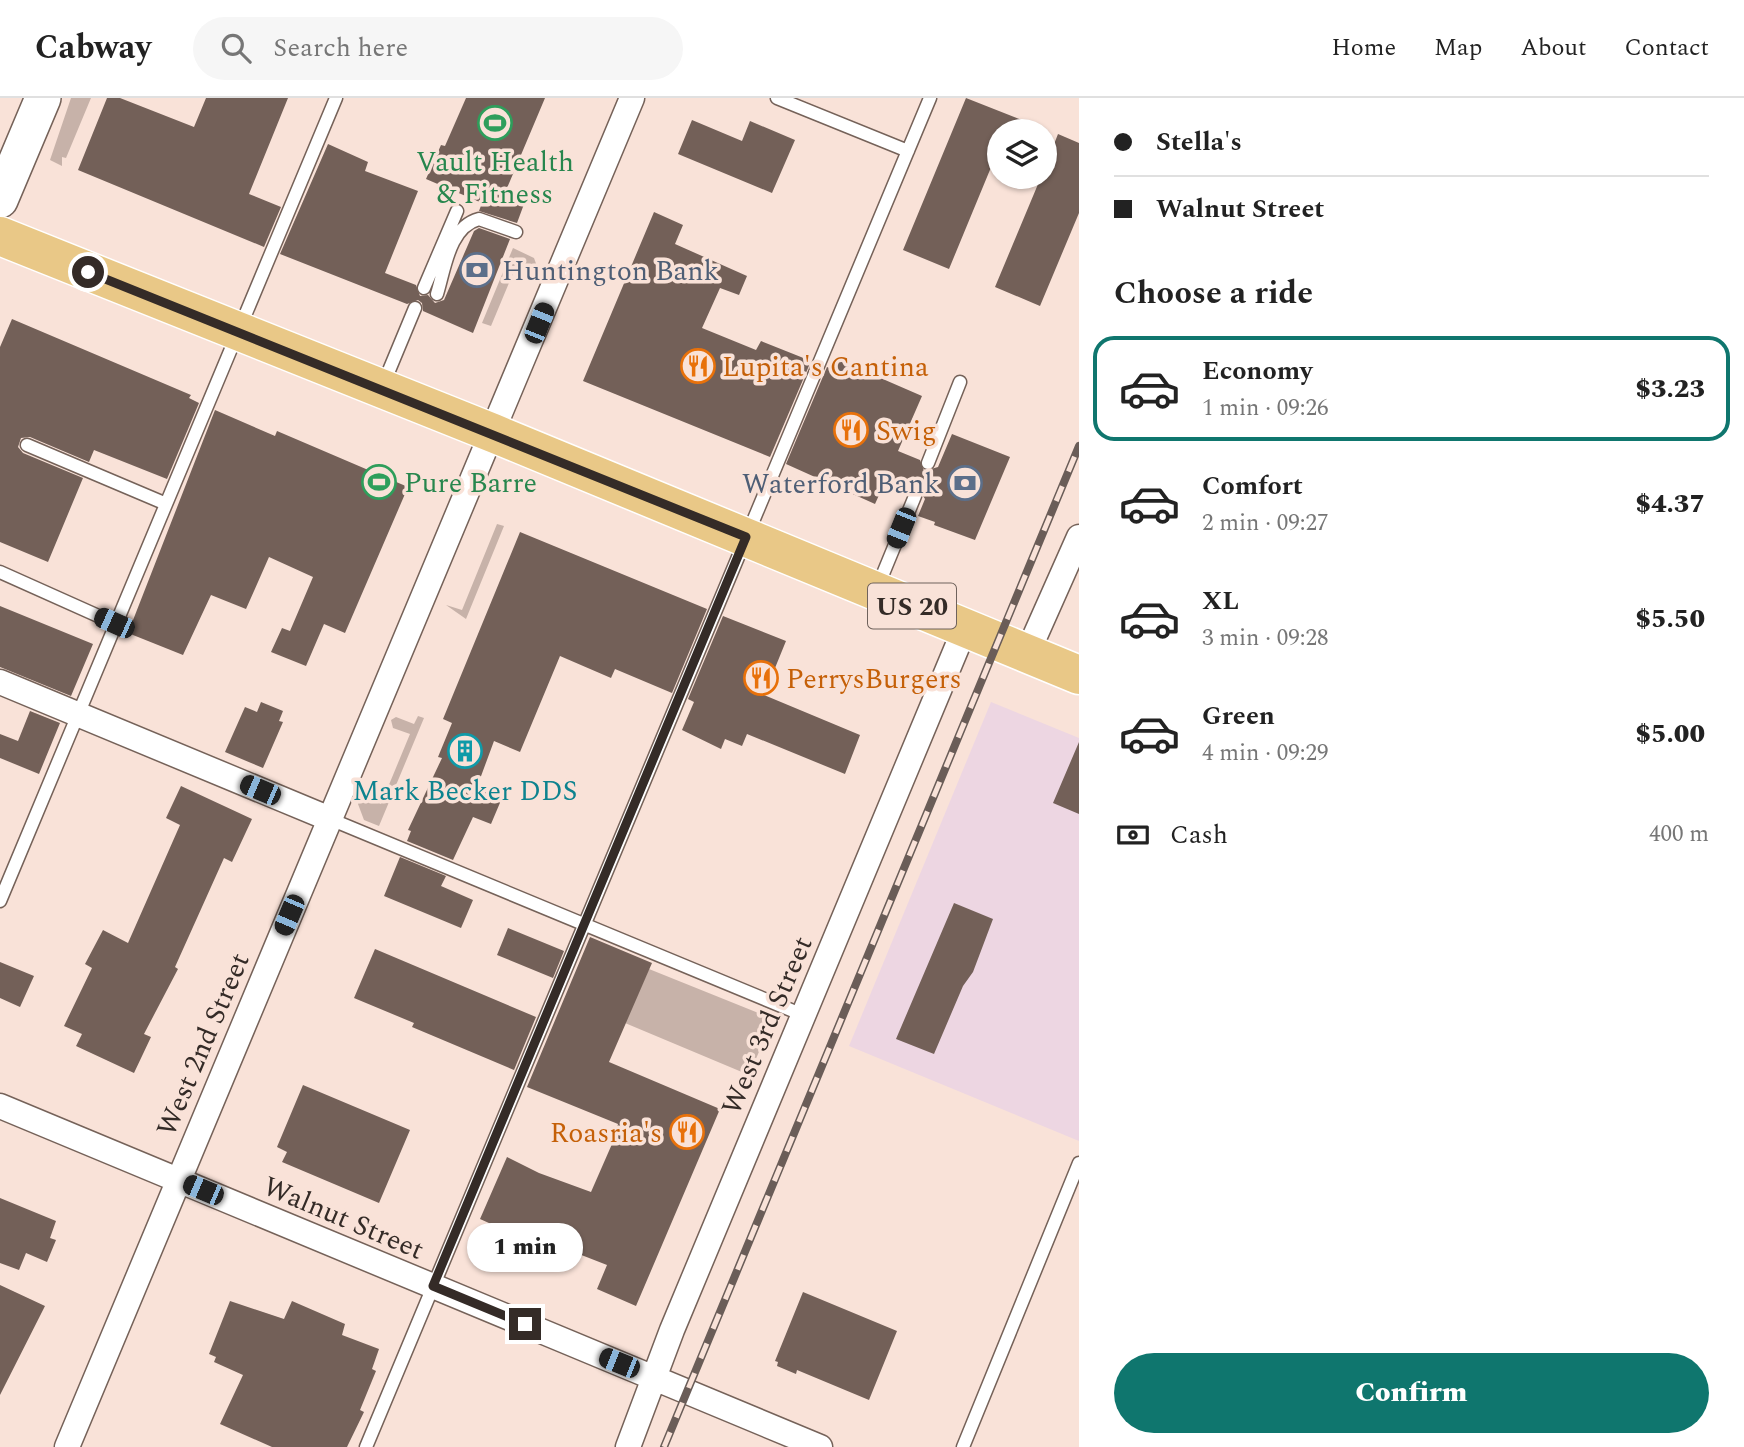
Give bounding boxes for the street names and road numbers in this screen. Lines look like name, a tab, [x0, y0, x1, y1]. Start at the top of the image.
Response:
road number: US 20	[868, 584, 956, 628]
street label: West 3rd Street	[710, 929, 824, 1122]
street label: West 2nd Street	[145, 946, 261, 1143]
street label: Walnut Street	[256, 1165, 431, 1272]

